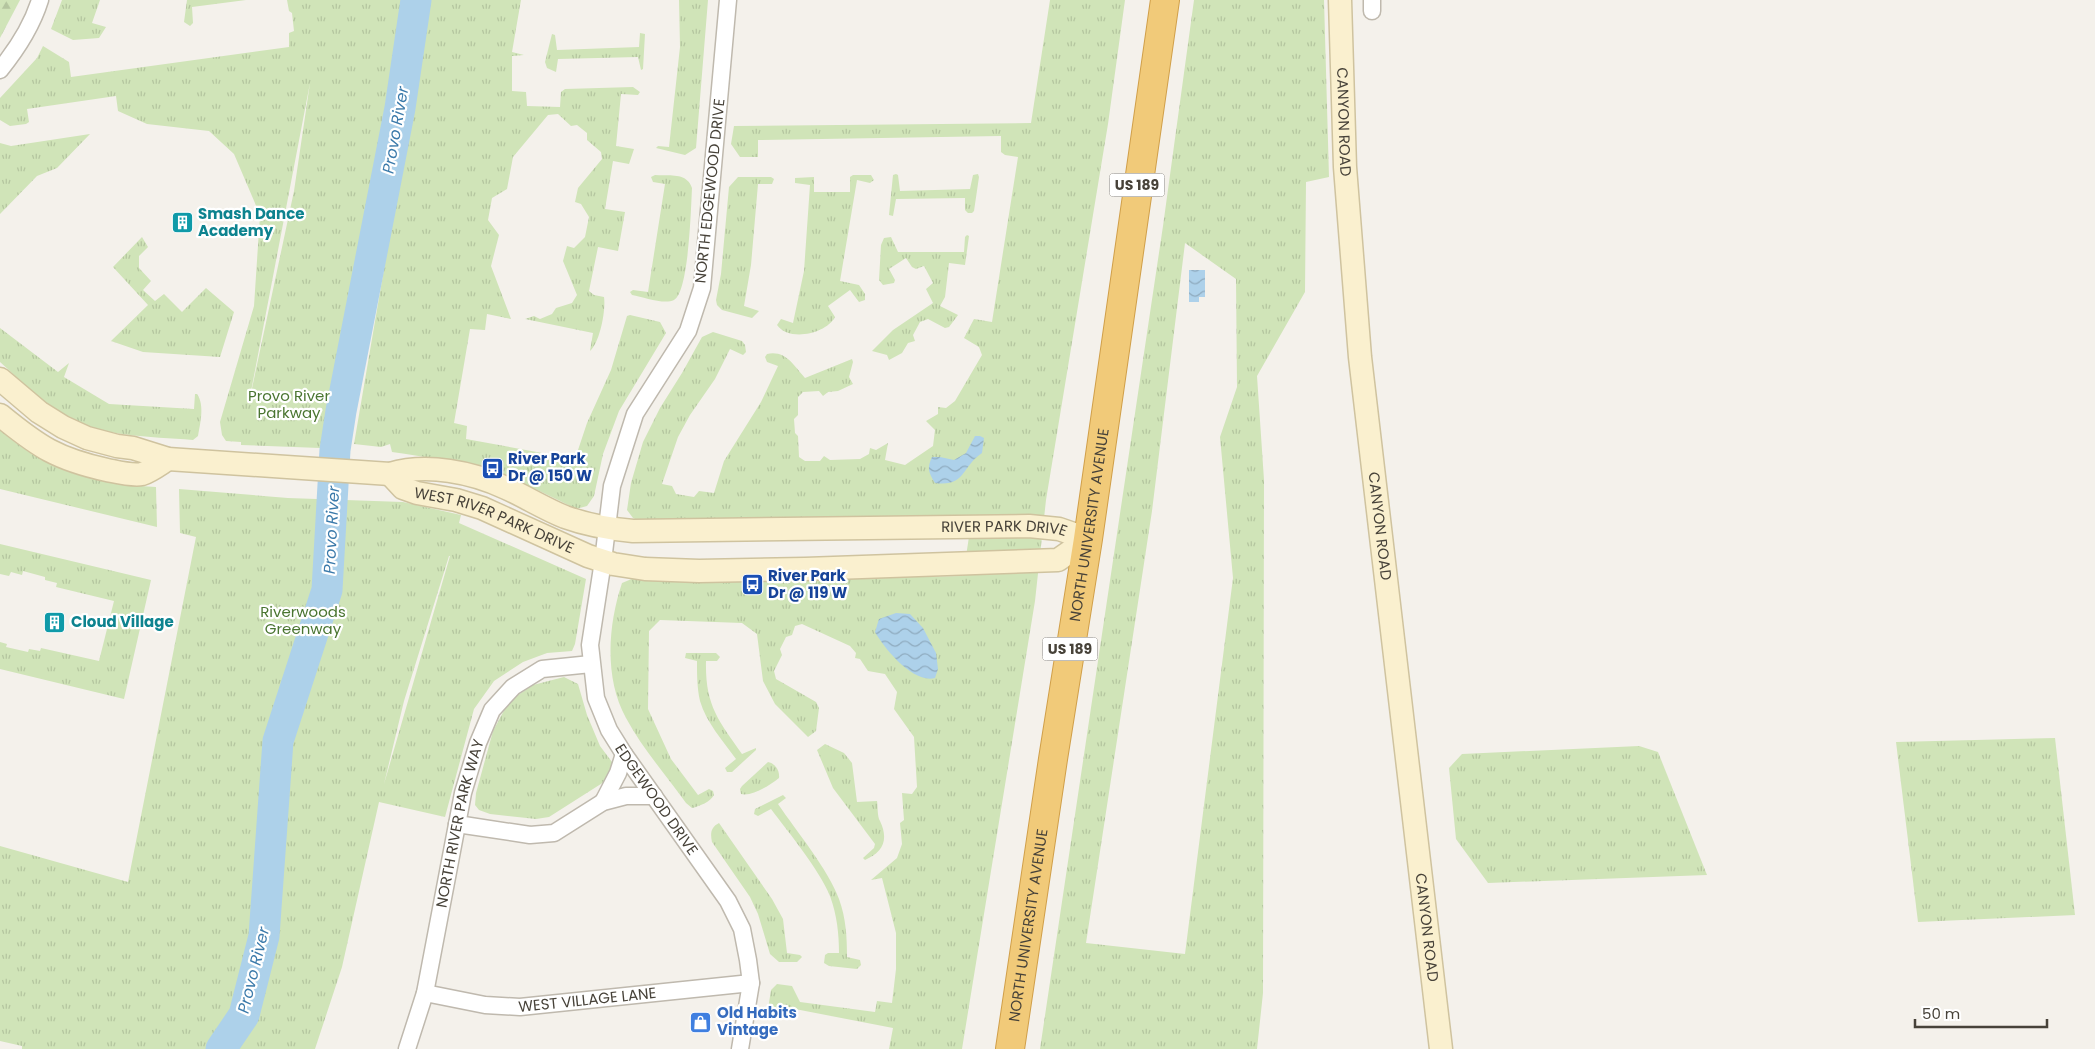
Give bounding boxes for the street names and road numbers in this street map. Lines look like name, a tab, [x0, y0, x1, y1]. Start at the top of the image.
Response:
street label: CANYON ROAD	[1332, 67, 1357, 177]
street label: NORTH EDGEWOOD DRIVE	[689, 98, 730, 284]
road number: US 189	[1110, 174, 1164, 196]
street label: NORTH UNIVERSITY AVENUE	[1064, 427, 1114, 623]
street label: CANYON ROAD	[1364, 471, 1397, 581]
street label: WEST RIVER PARK DRIVE	[413, 482, 578, 558]
street label: RIVER PARK DRIVE	[941, 515, 1070, 541]
road number: US 189	[1042, 638, 1098, 661]
street label: NORTH RIVER PARK WAY	[430, 736, 489, 909]
street label: EDGEWOOD DRIVE	[610, 740, 703, 859]
street label: NORTH UNIVERSITY AVENUE	[1003, 827, 1053, 1023]
street label: CANYON ROAD	[1411, 872, 1444, 983]
street label: WEST VILLAGE LANE	[517, 982, 657, 1017]

